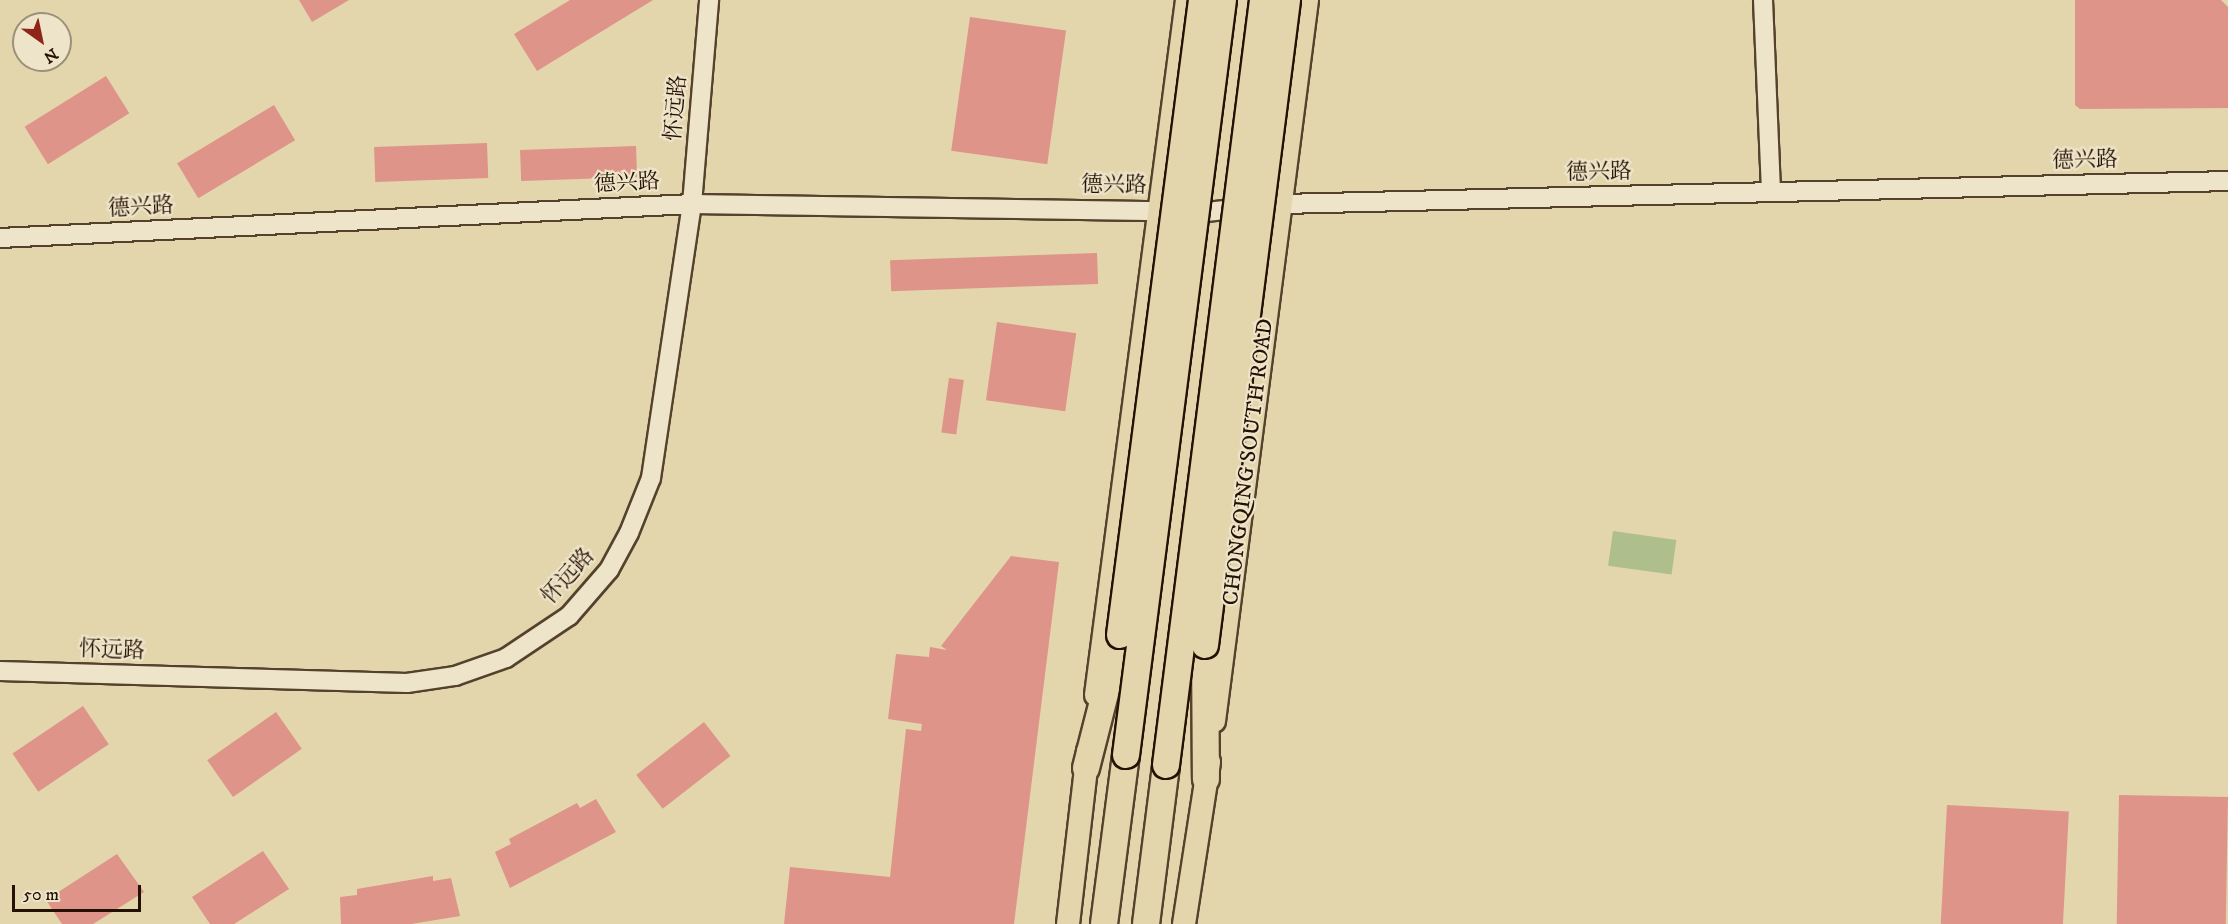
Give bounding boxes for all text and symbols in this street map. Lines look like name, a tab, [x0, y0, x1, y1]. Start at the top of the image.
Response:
north arrow	[12, 12, 72, 72]
text: N	[40, 43, 62, 67]
street label: 怀远路	[660, 74, 692, 142]
street label: 德兴路	[2052, 146, 2118, 174]
street label: 德兴路	[1566, 158, 1632, 186]
street label: 德兴路	[593, 168, 661, 198]
street label: 德兴路	[1081, 171, 1147, 199]
street label: 德兴路	[107, 192, 175, 222]
street label: CHONGQING SOUTH ROAD	[1217, 317, 1279, 607]
street label: 怀远路	[536, 543, 600, 609]
street label: 怀远路	[79, 636, 145, 664]
scale bar	[15, 873, 144, 911]
text: 50 m	[23, 884, 59, 906]

